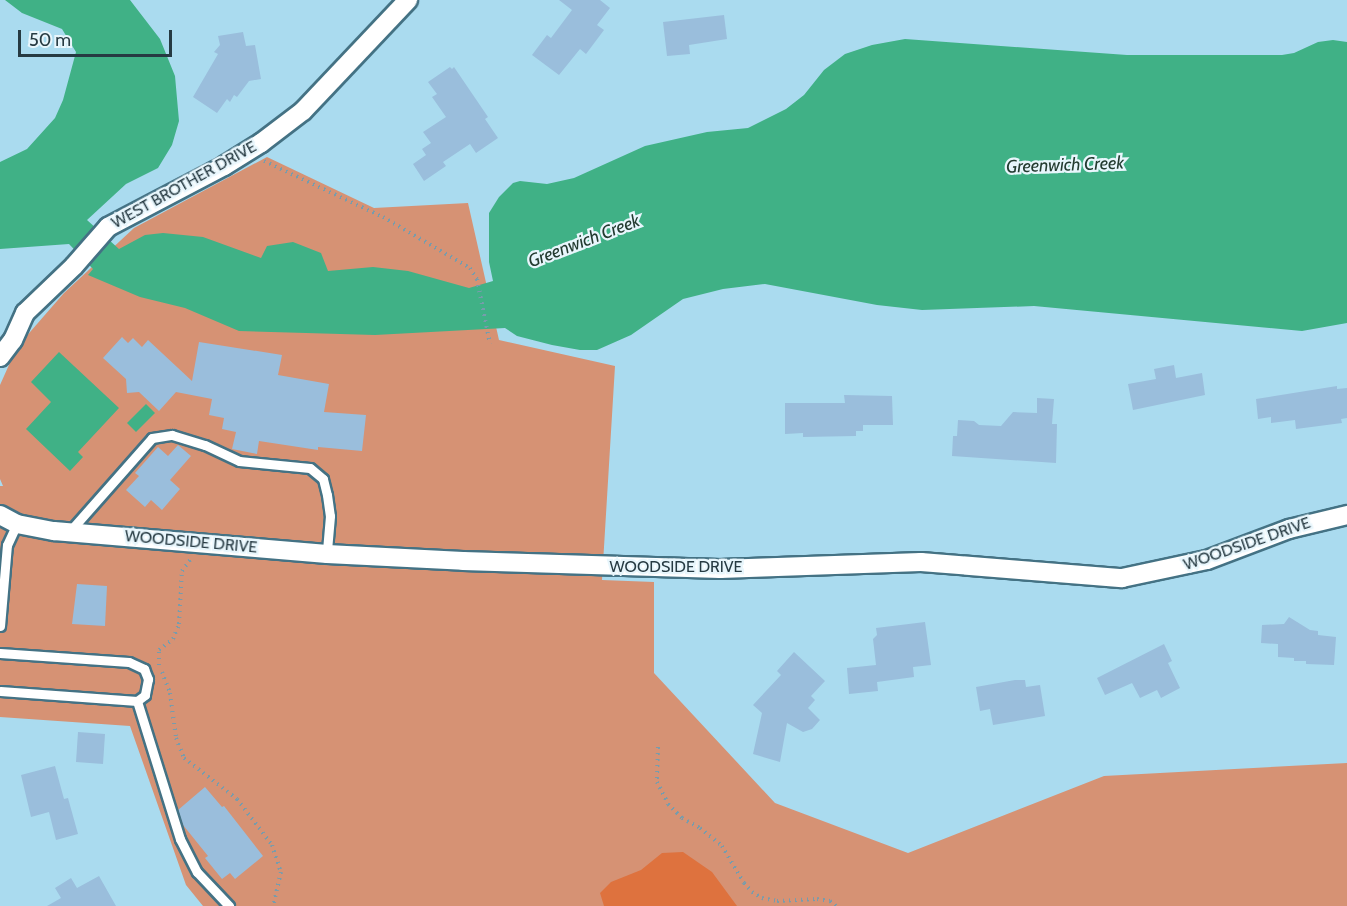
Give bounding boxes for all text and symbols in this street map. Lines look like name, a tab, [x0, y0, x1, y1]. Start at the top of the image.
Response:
scale bar	[21, 18, 176, 56]
text: 50 m	[29, 29, 71, 51]
street label: WEST BROTHER DRIVE	[108, 137, 260, 233]
water label: Greenwich Creek	[1006, 152, 1124, 178]
water label: Greenwich Creek	[525, 210, 643, 272]
street label: WOODSIDE DRIVE	[1181, 513, 1313, 575]
street label: WOODSIDE DRIVE	[124, 527, 258, 557]
street label: WOODSIDE DRIVE	[610, 557, 742, 577]

